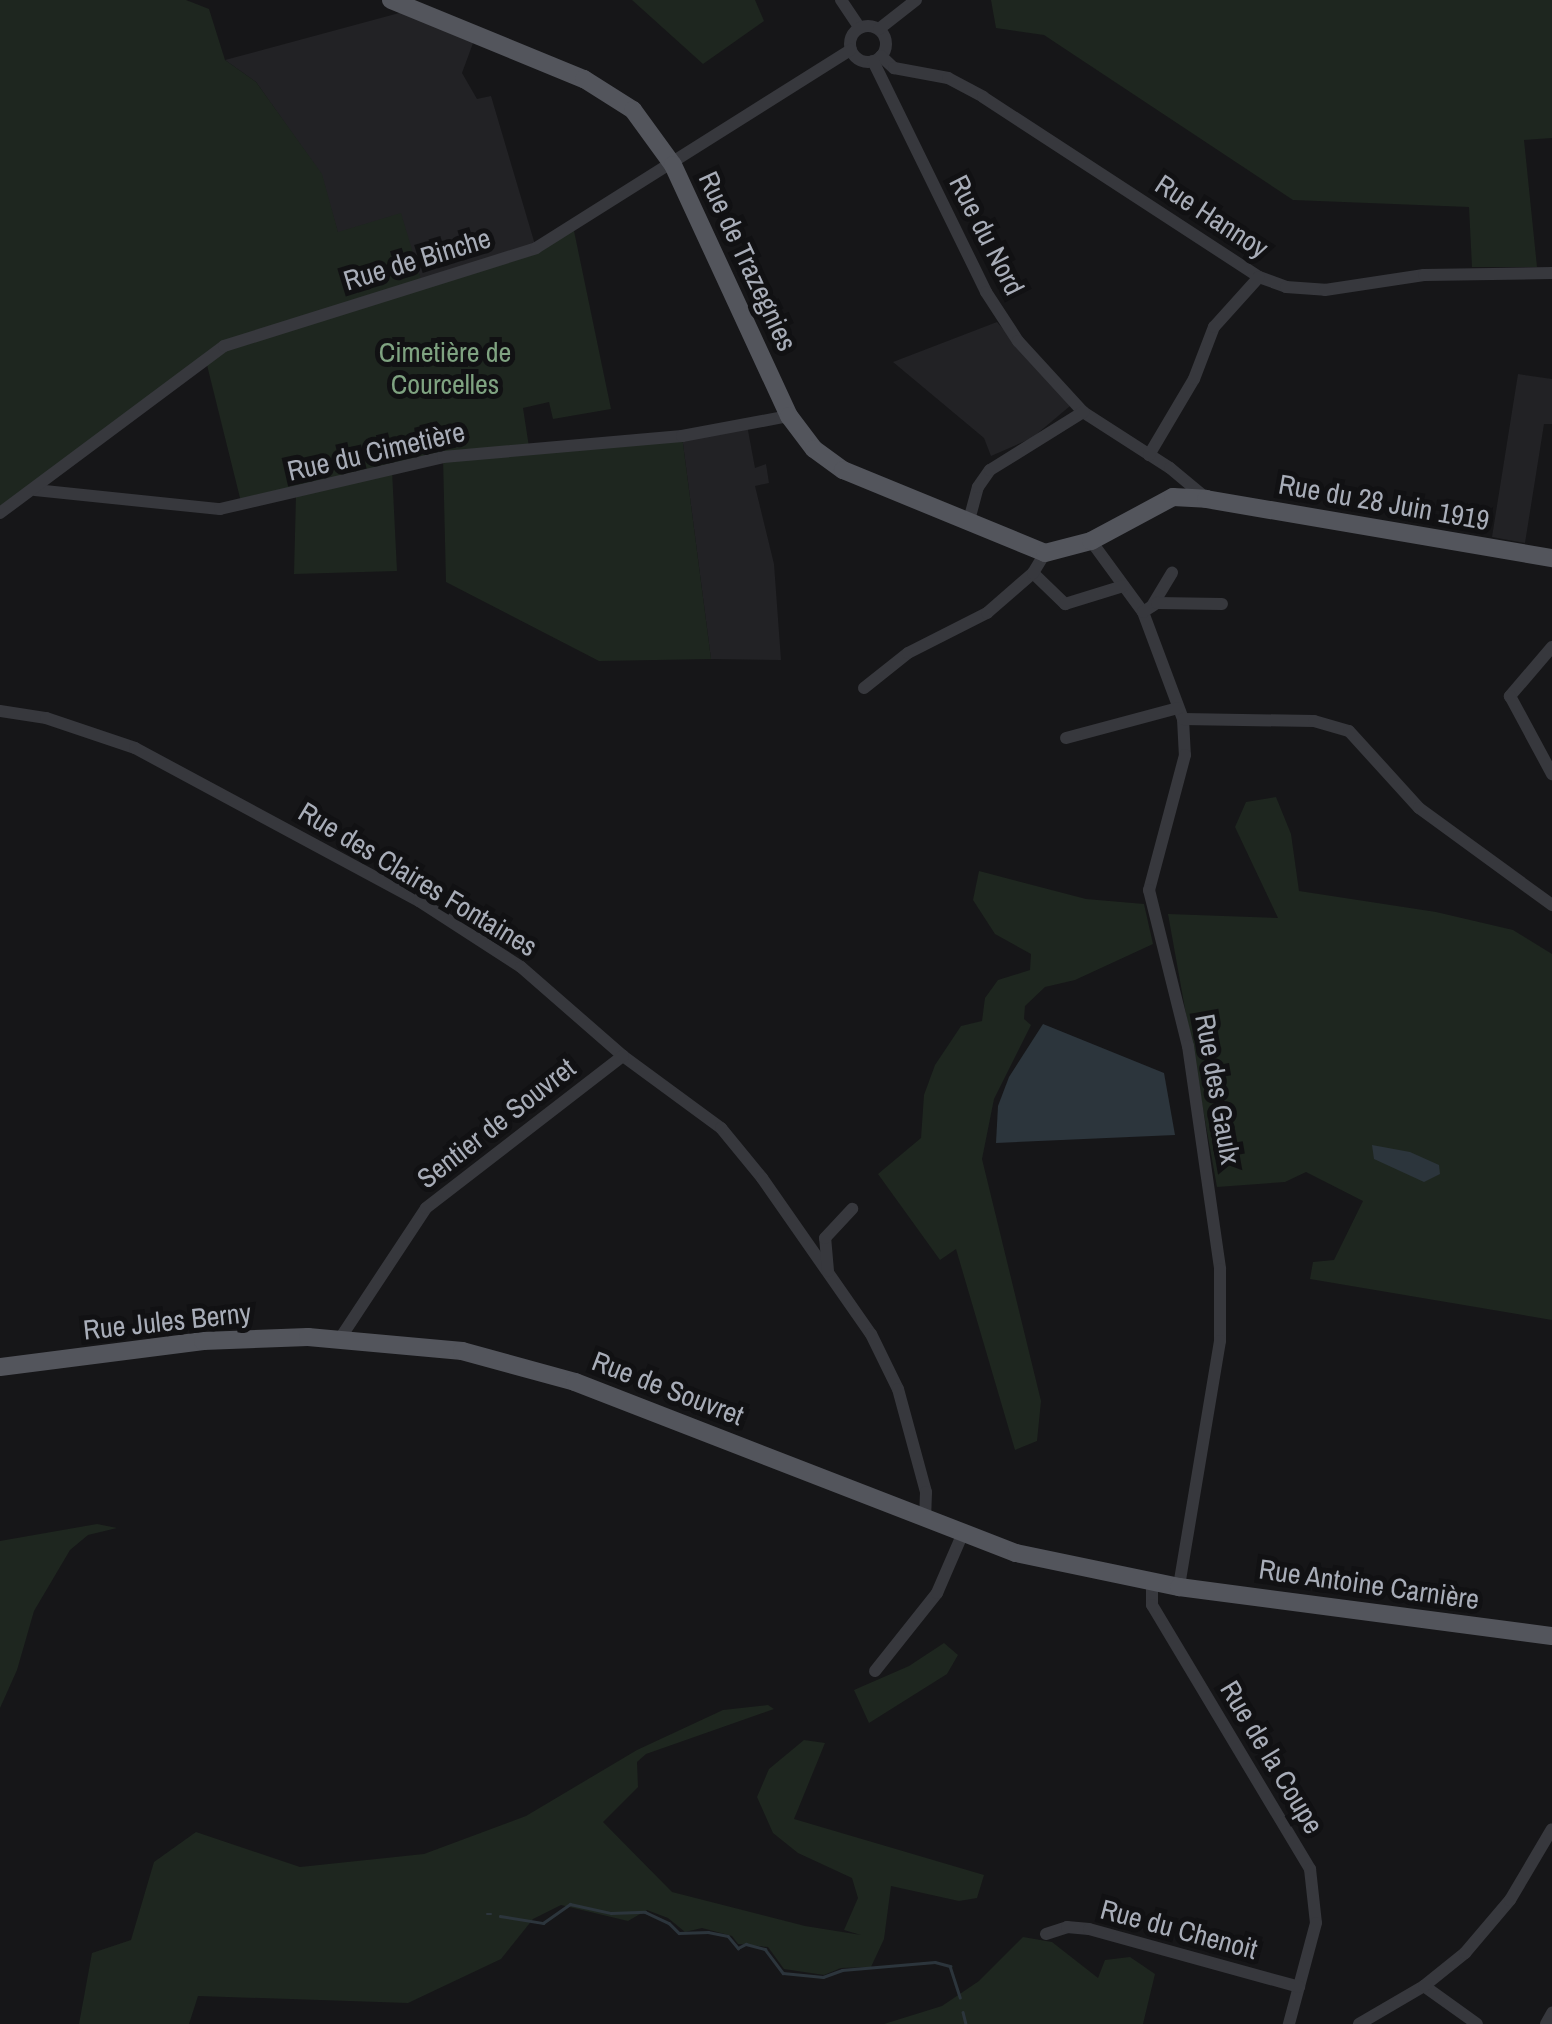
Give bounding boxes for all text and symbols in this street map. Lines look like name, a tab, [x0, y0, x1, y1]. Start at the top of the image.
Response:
street label: Rue de Trazegnies	[692, 166, 804, 356]
street label: Rue Hannoy	[1149, 167, 1275, 265]
street label: Rue du Nord	[942, 169, 1032, 301]
street label: Rue de Binche	[339, 221, 495, 297]
park label: Cimetière de Courcelles	[379, 335, 511, 401]
street label: Rue du Cimetière	[284, 414, 468, 488]
street label: Rue du 28 Juin 1919	[1276, 467, 1492, 537]
street label: Rue des Claires Fontaines	[293, 795, 543, 963]
street label: Rue des Gaulx	[1188, 1011, 1248, 1167]
street label: Sentier de Souvret	[410, 1051, 582, 1195]
street label: Rue Jules Berny	[81, 1295, 253, 1347]
street label: Rue de Souvret	[588, 1344, 748, 1432]
street label: Rue Antoine Carnière	[1256, 1552, 1482, 1616]
street label: Rue de la Coupe	[1213, 1674, 1331, 1840]
street label: Rue du Chenoit	[1097, 1892, 1261, 1966]

